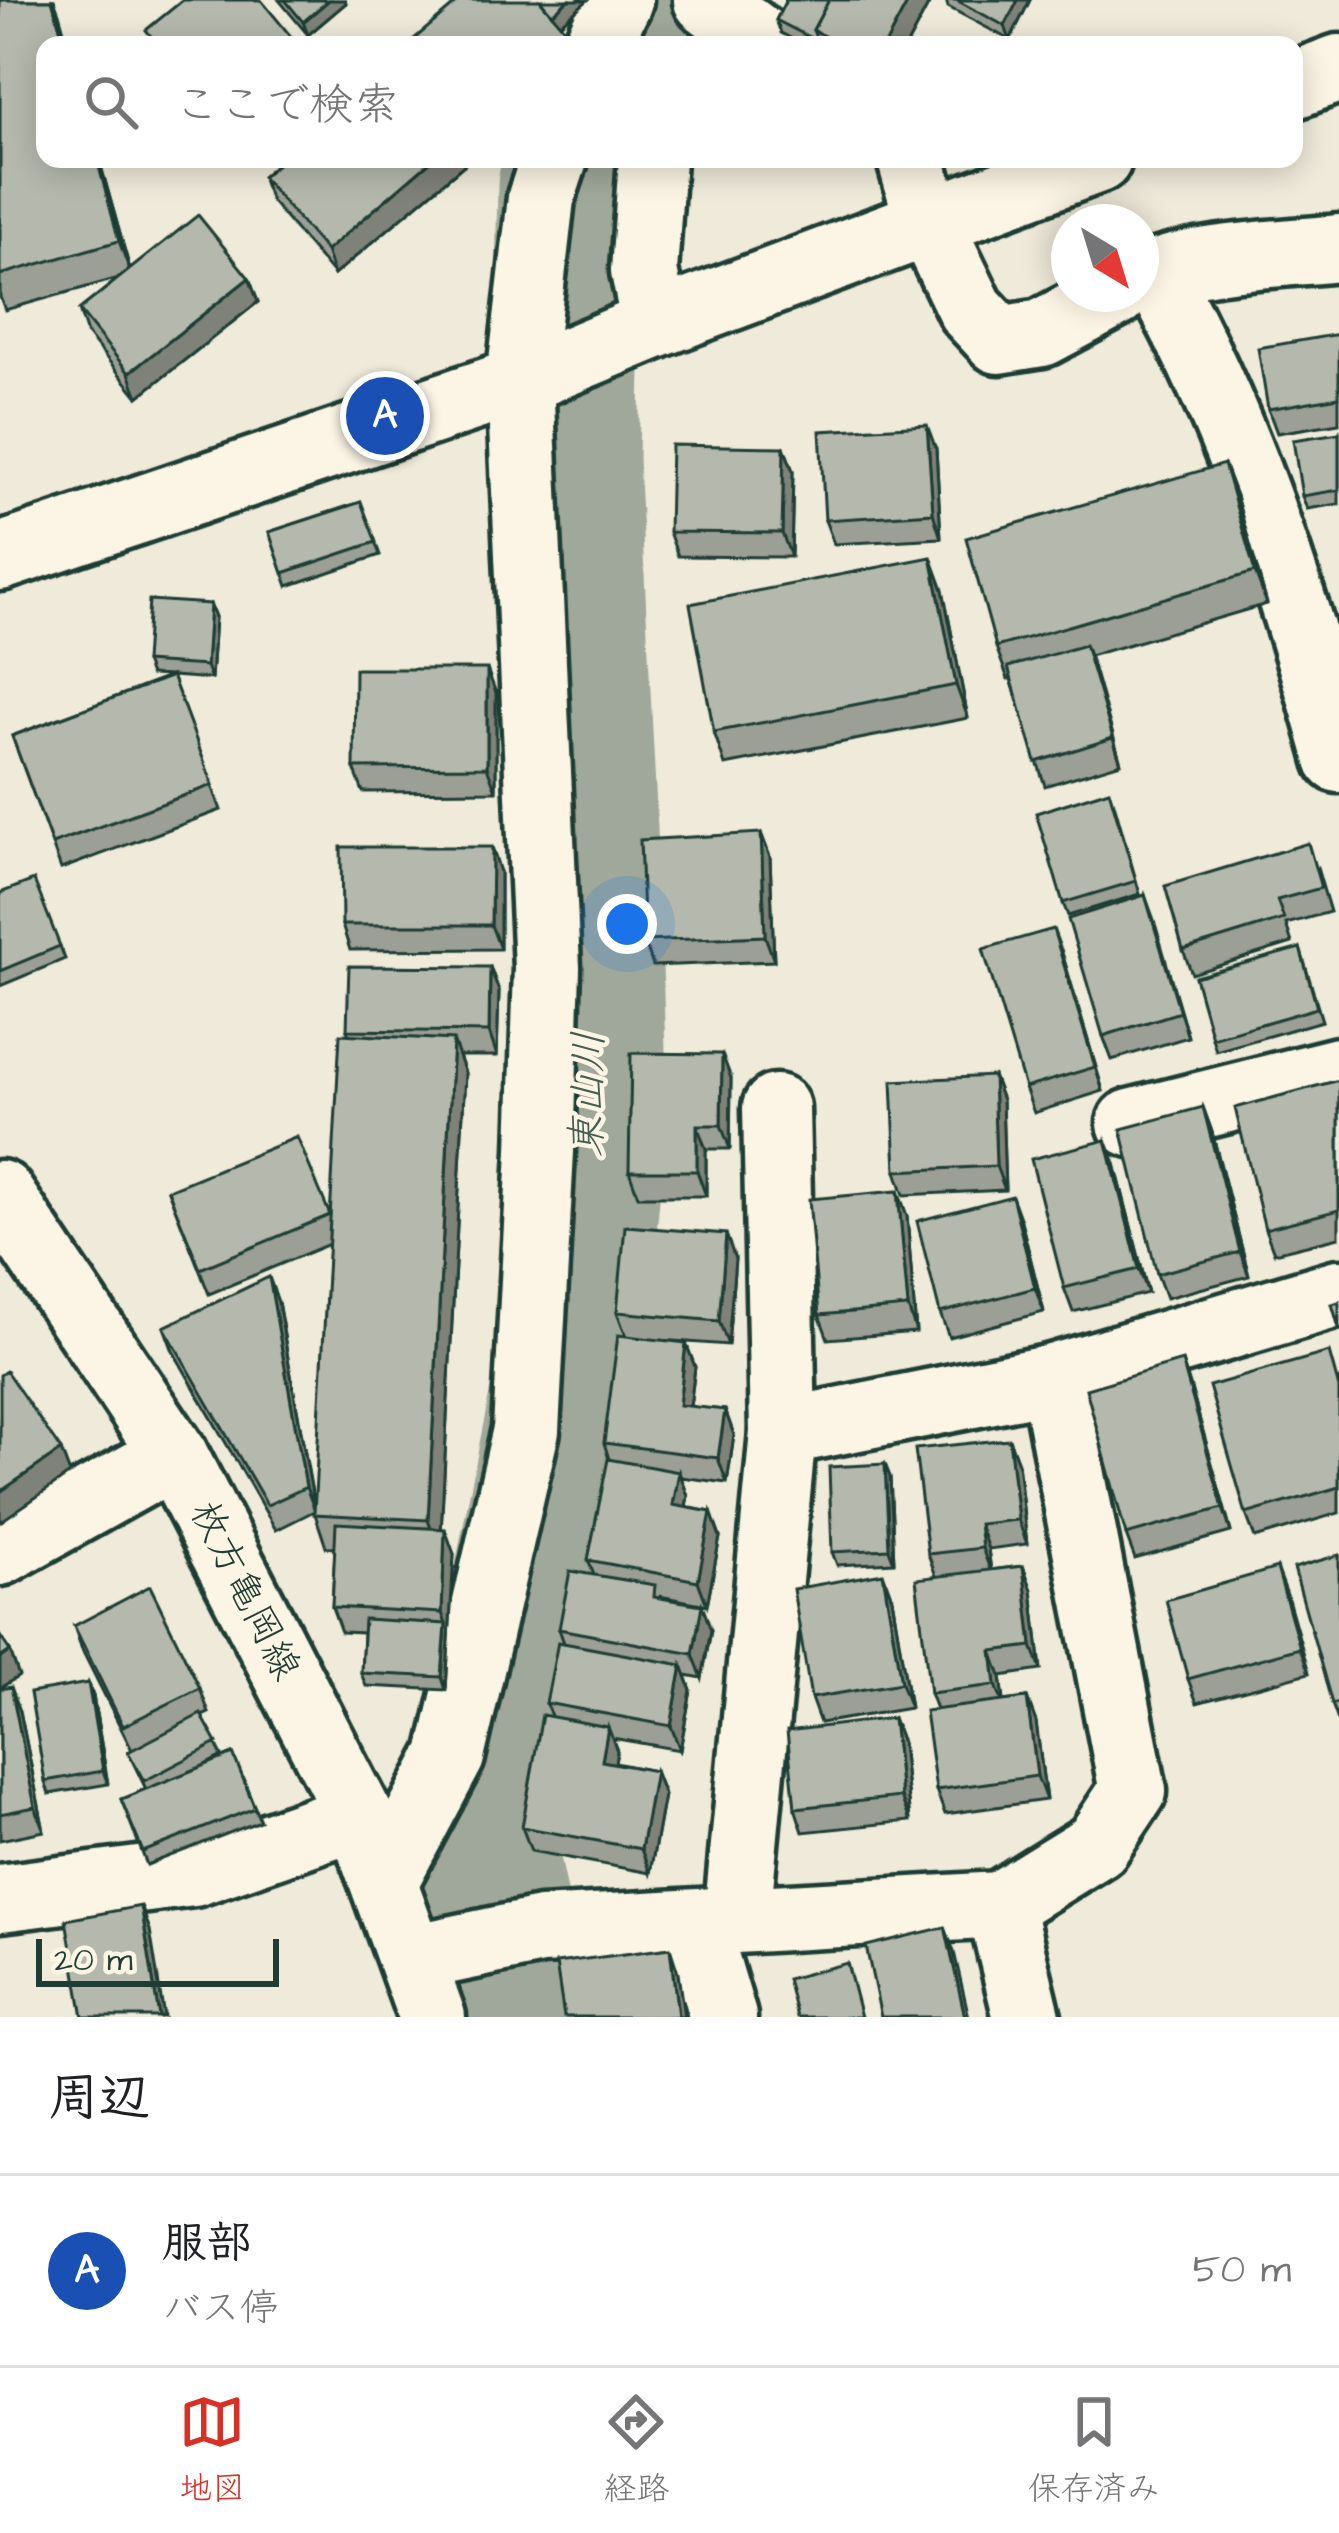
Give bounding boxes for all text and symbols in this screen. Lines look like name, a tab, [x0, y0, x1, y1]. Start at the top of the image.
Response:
search box	[36, 36, 1303, 168]
icon: search	[78, 69, 144, 135]
text: ここで検索	[174, 75, 399, 137]
north arrow	[1051, 204, 1159, 312]
pin: A	[346, 371, 424, 461]
your location	[597, 894, 657, 954]
water label: 東山川	[559, 1030, 619, 1158]
street label: 枚方亀岡線	[176, 1492, 312, 1690]
scale bar	[36, 1933, 279, 1986]
text: 20 m	[54, 1937, 133, 1983]
text: 周辺	[48, 2064, 150, 2135]
text: 服部	[162, 2213, 252, 2275]
text: A	[75, 2244, 99, 2298]
text: 50 m	[1193, 2244, 1291, 2298]
text: バス停	[162, 2282, 279, 2336]
tab: 地図	[179, 2389, 245, 2512]
tab: 経路	[603, 2389, 669, 2512]
tab: 保存済み	[1028, 2389, 1160, 2512]

